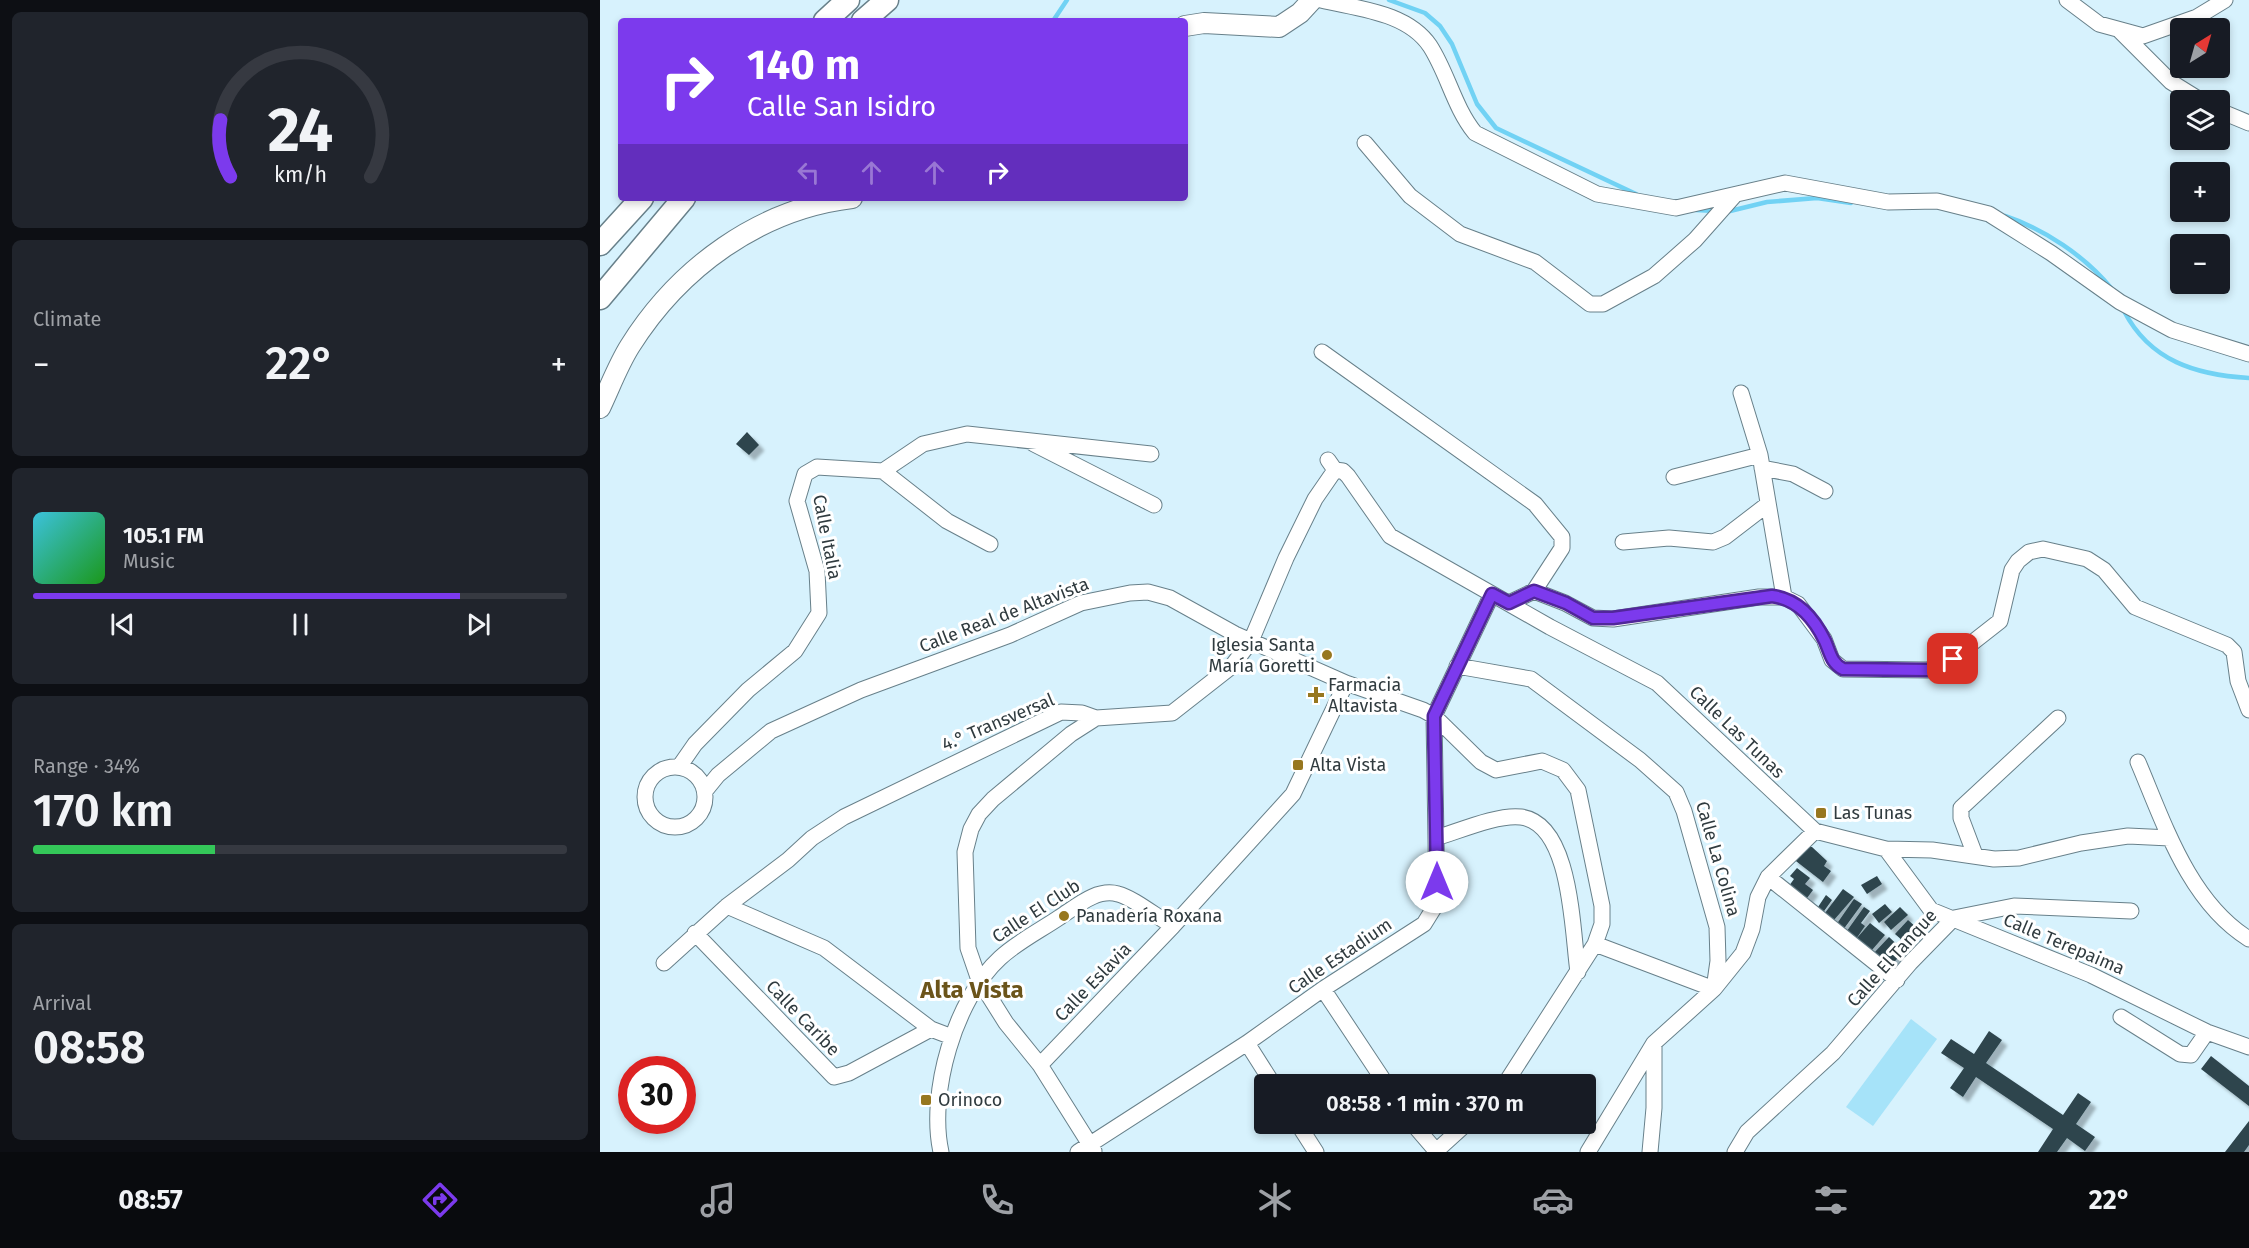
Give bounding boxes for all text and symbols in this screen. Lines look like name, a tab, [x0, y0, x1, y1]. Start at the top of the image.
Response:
north arrow	[2170, 18, 2230, 78]
map controls	[2170, 18, 2230, 294]
text: 140 m	[747, 40, 860, 90]
icon: right	[648, 42, 726, 120]
button: layers	[2170, 90, 2230, 150]
text: Calle San Isidro	[747, 91, 936, 123]
text: 24	[267, 93, 333, 168]
icon: left	[792, 156, 825, 189]
icon: ahead	[855, 156, 888, 189]
icon: ahead	[918, 156, 951, 189]
icon: right	[981, 156, 1014, 189]
text: km/h	[273, 162, 327, 188]
button: +	[2170, 162, 2230, 222]
button: −	[2170, 234, 2230, 294]
text: Climate	[33, 307, 101, 331]
text: 22°	[265, 337, 335, 391]
text: −	[33, 345, 50, 385]
text: +	[551, 345, 567, 385]
street label: Calle Italia	[808, 493, 846, 581]
text: 105.1 FM	[123, 522, 204, 549]
text: Music	[123, 549, 175, 573]
street label: Calle Real de Altavista	[916, 573, 1092, 657]
icon: previous	[106, 608, 139, 641]
icon: pause	[284, 608, 317, 641]
icon: next	[462, 608, 495, 641]
pin	[1927, 633, 1978, 684]
place label: Iglesia Santa María Goretti	[1208, 634, 1315, 677]
icon: arrive	[1936, 642, 1969, 675]
marker: Iglesia Santa María Goretti	[1320, 648, 1334, 662]
place label: Farmacia Altavista	[1328, 674, 1401, 717]
street label: Calle Las Tunas	[1685, 681, 1789, 783]
street label: 4.° Transversal	[938, 688, 1058, 756]
marker: Farmacia Altavista	[1309, 688, 1323, 702]
text: Range · 34%	[33, 754, 140, 778]
place label: Alta Vista	[1310, 754, 1386, 776]
marker: Alta Vista	[1291, 758, 1305, 772]
text: 170 km	[33, 784, 173, 838]
street label: Calle La Colina	[1691, 799, 1745, 919]
place label: Las Tunas	[1833, 802, 1912, 824]
marker: Las Tunas	[1814, 806, 1828, 820]
position arrow	[1405, 850, 1469, 914]
street label: Calle El Club	[988, 874, 1084, 948]
place label: Panadería Roxana	[1076, 905, 1222, 927]
street label: Calle El Tanque	[1842, 905, 1942, 1011]
marker: Panadería Roxana	[1057, 909, 1071, 923]
street label: Calle Terepaima	[2000, 909, 2128, 979]
street label: Calle Estadium	[1284, 913, 1396, 999]
street label: Calle Eslavia	[1050, 938, 1136, 1026]
street label: Calle Caribe	[761, 976, 845, 1060]
district label: Alta Vista	[919, 976, 1024, 1004]
text: Arrival	[33, 991, 92, 1015]
text: 08:58	[33, 1021, 146, 1075]
speed limit sign: 30	[618, 1056, 696, 1134]
place label: Orinoco	[938, 1089, 1002, 1111]
text: 08:58 · 1 min · 370 m	[1326, 1090, 1524, 1117]
marker: Orinoco	[919, 1093, 933, 1107]
icon: directions	[419, 1179, 461, 1221]
icon: music	[697, 1179, 739, 1221]
icon: phone	[976, 1179, 1018, 1221]
icon: climate	[1254, 1179, 1296, 1221]
icon: car	[1532, 1179, 1574, 1221]
icon: filters	[1810, 1179, 1852, 1221]
text: 08:57	[118, 1184, 183, 1216]
text: 22°	[2089, 1184, 2131, 1216]

